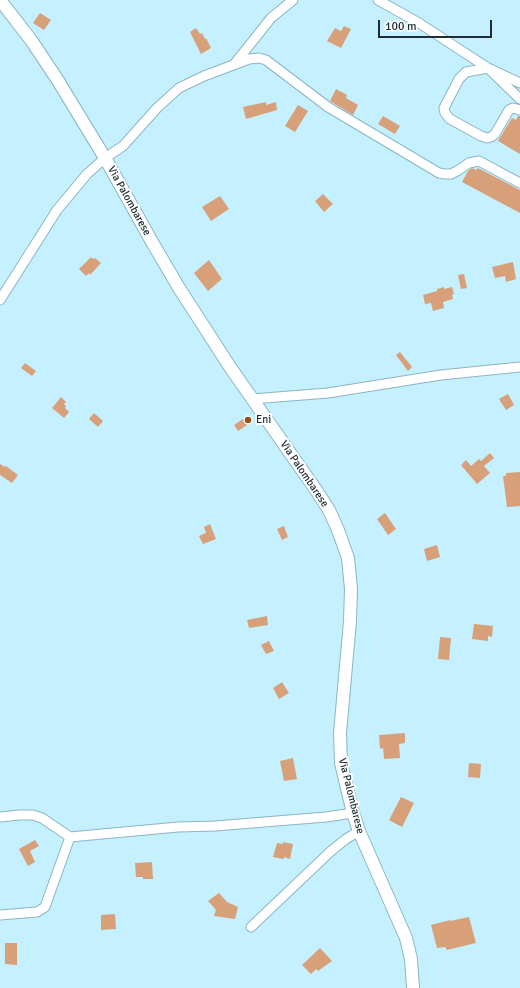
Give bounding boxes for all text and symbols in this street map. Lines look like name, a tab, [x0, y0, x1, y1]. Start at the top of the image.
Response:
scale bar	[380, 12, 494, 38]
text: 100 m	[385, 19, 417, 34]
street label: Via Palombarese	[104, 164, 154, 238]
place label: Eni	[256, 413, 271, 427]
marker: Eni	[243, 415, 253, 425]
street label: Via Palombarese	[277, 438, 331, 510]
street label: Via Palombarese	[335, 757, 367, 835]

